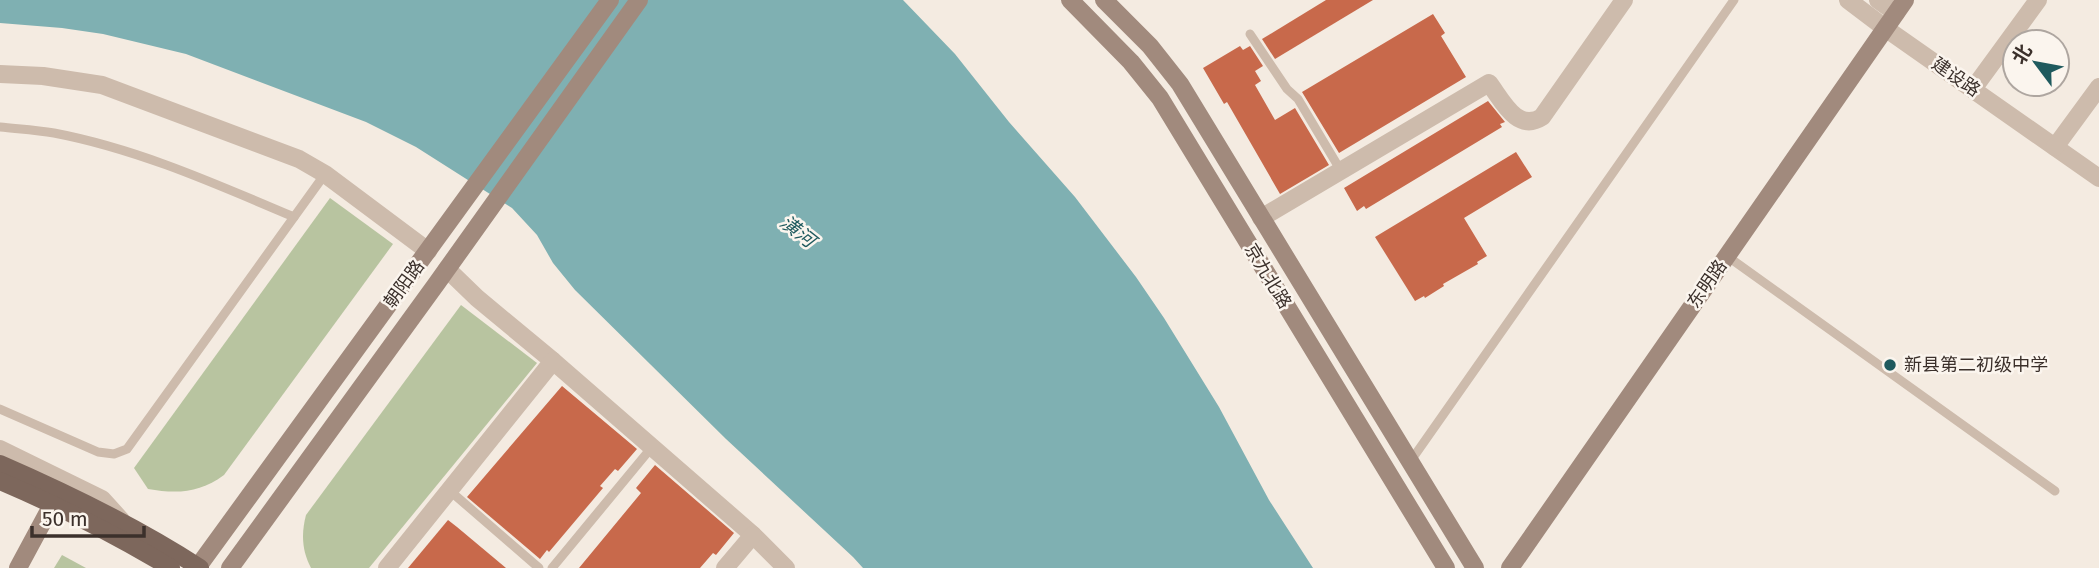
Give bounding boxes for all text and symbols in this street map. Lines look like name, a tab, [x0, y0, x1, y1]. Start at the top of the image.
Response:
north arrow	[2001, 28, 2071, 98]
text: 北	[2007, 40, 2037, 68]
street label: 建设路	[1928, 53, 1984, 101]
water label: 潢河	[776, 211, 823, 255]
street label: 京九北路	[1240, 239, 1296, 313]
street label: 朝阳路	[379, 256, 429, 312]
street label: 东明路	[1683, 256, 1731, 312]
place label: 新县第二初级中学	[1904, 354, 2048, 376]
marker: 新县第二初级中学	[1882, 357, 1898, 373]
scale bar	[32, 494, 144, 538]
text: 50 m	[42, 506, 88, 532]

